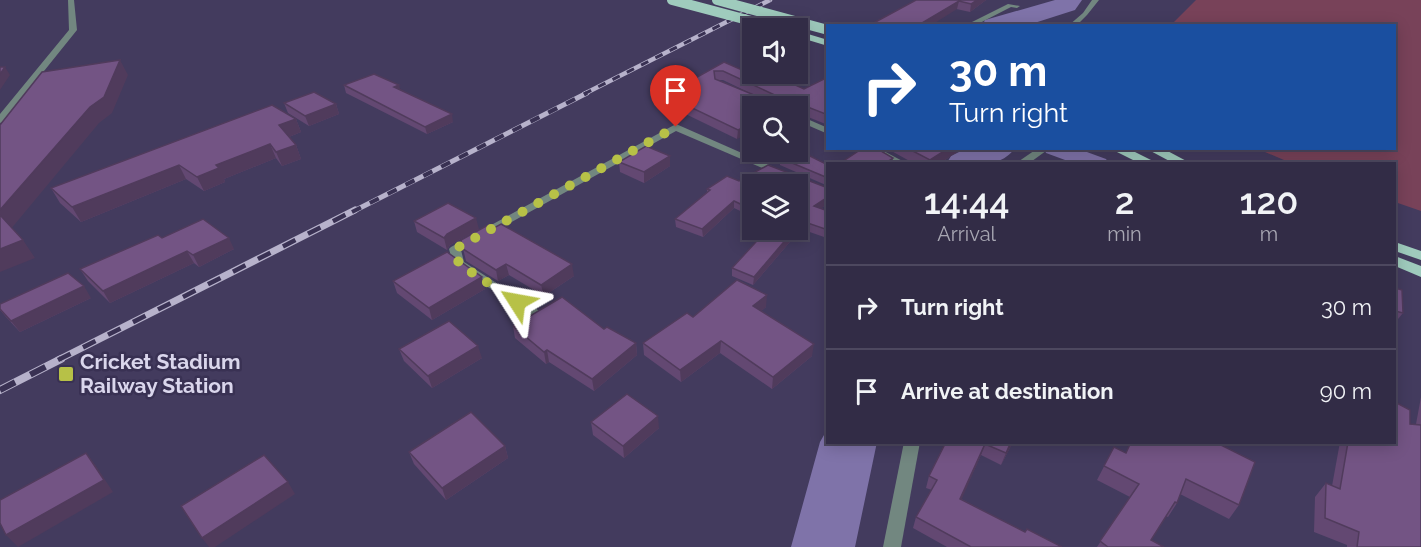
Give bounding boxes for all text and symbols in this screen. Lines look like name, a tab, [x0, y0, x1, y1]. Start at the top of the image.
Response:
map controls	[742, 18, 808, 240]
button: sound	[742, 18, 808, 84]
text: 30 m	[949, 47, 1047, 96]
icon: right	[850, 48, 928, 126]
pin	[650, 65, 701, 127]
icon: arrive	[659, 74, 692, 107]
button: search	[742, 96, 808, 162]
text: Turn right	[949, 97, 1068, 128]
button: layers	[742, 174, 808, 240]
text: 14:44	[924, 180, 1010, 222]
text: 2	[1115, 180, 1134, 222]
text: 120	[1239, 180, 1298, 222]
text: Arrival	[937, 222, 996, 246]
text: min	[1107, 222, 1142, 246]
text: m	[1260, 222, 1278, 246]
position arrow	[485, 270, 549, 334]
icon: right	[850, 291, 883, 324]
text: Turn right	[901, 294, 1004, 320]
text: 30 m	[1321, 294, 1372, 320]
place label: Cricket Stadium Railway Station	[80, 349, 241, 398]
marker: Cricket Stadium Railway Station	[57, 365, 75, 383]
icon: arrive	[850, 375, 883, 408]
text: Arrive at destination	[901, 378, 1114, 404]
text: 90 m	[1320, 378, 1372, 404]

